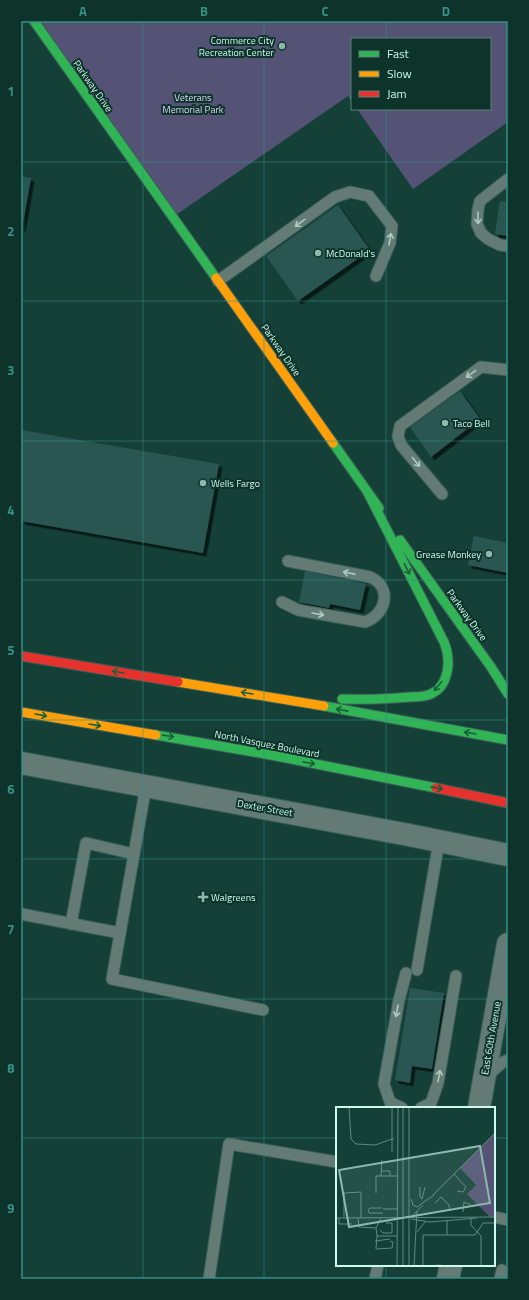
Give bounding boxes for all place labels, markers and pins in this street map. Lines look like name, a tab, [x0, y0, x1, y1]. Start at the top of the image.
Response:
place label: Commerce City Recreation Center	[199, 33, 275, 60]
marker: Commerce City Recreation Center	[277, 41, 287, 51]
place label: McDonald's	[326, 246, 375, 261]
marker: McDonald's	[313, 248, 323, 258]
place label: Taco Bell	[453, 416, 490, 431]
marker: Taco Bell	[440, 418, 450, 428]
place label: Wells Fargo	[211, 476, 260, 491]
marker: Wells Fargo	[198, 478, 208, 488]
place label: Grease Monkey	[416, 547, 481, 562]
marker: Grease Monkey	[484, 549, 494, 559]
place label: Walgreens	[211, 890, 256, 905]
marker: Walgreens	[198, 892, 208, 902]

